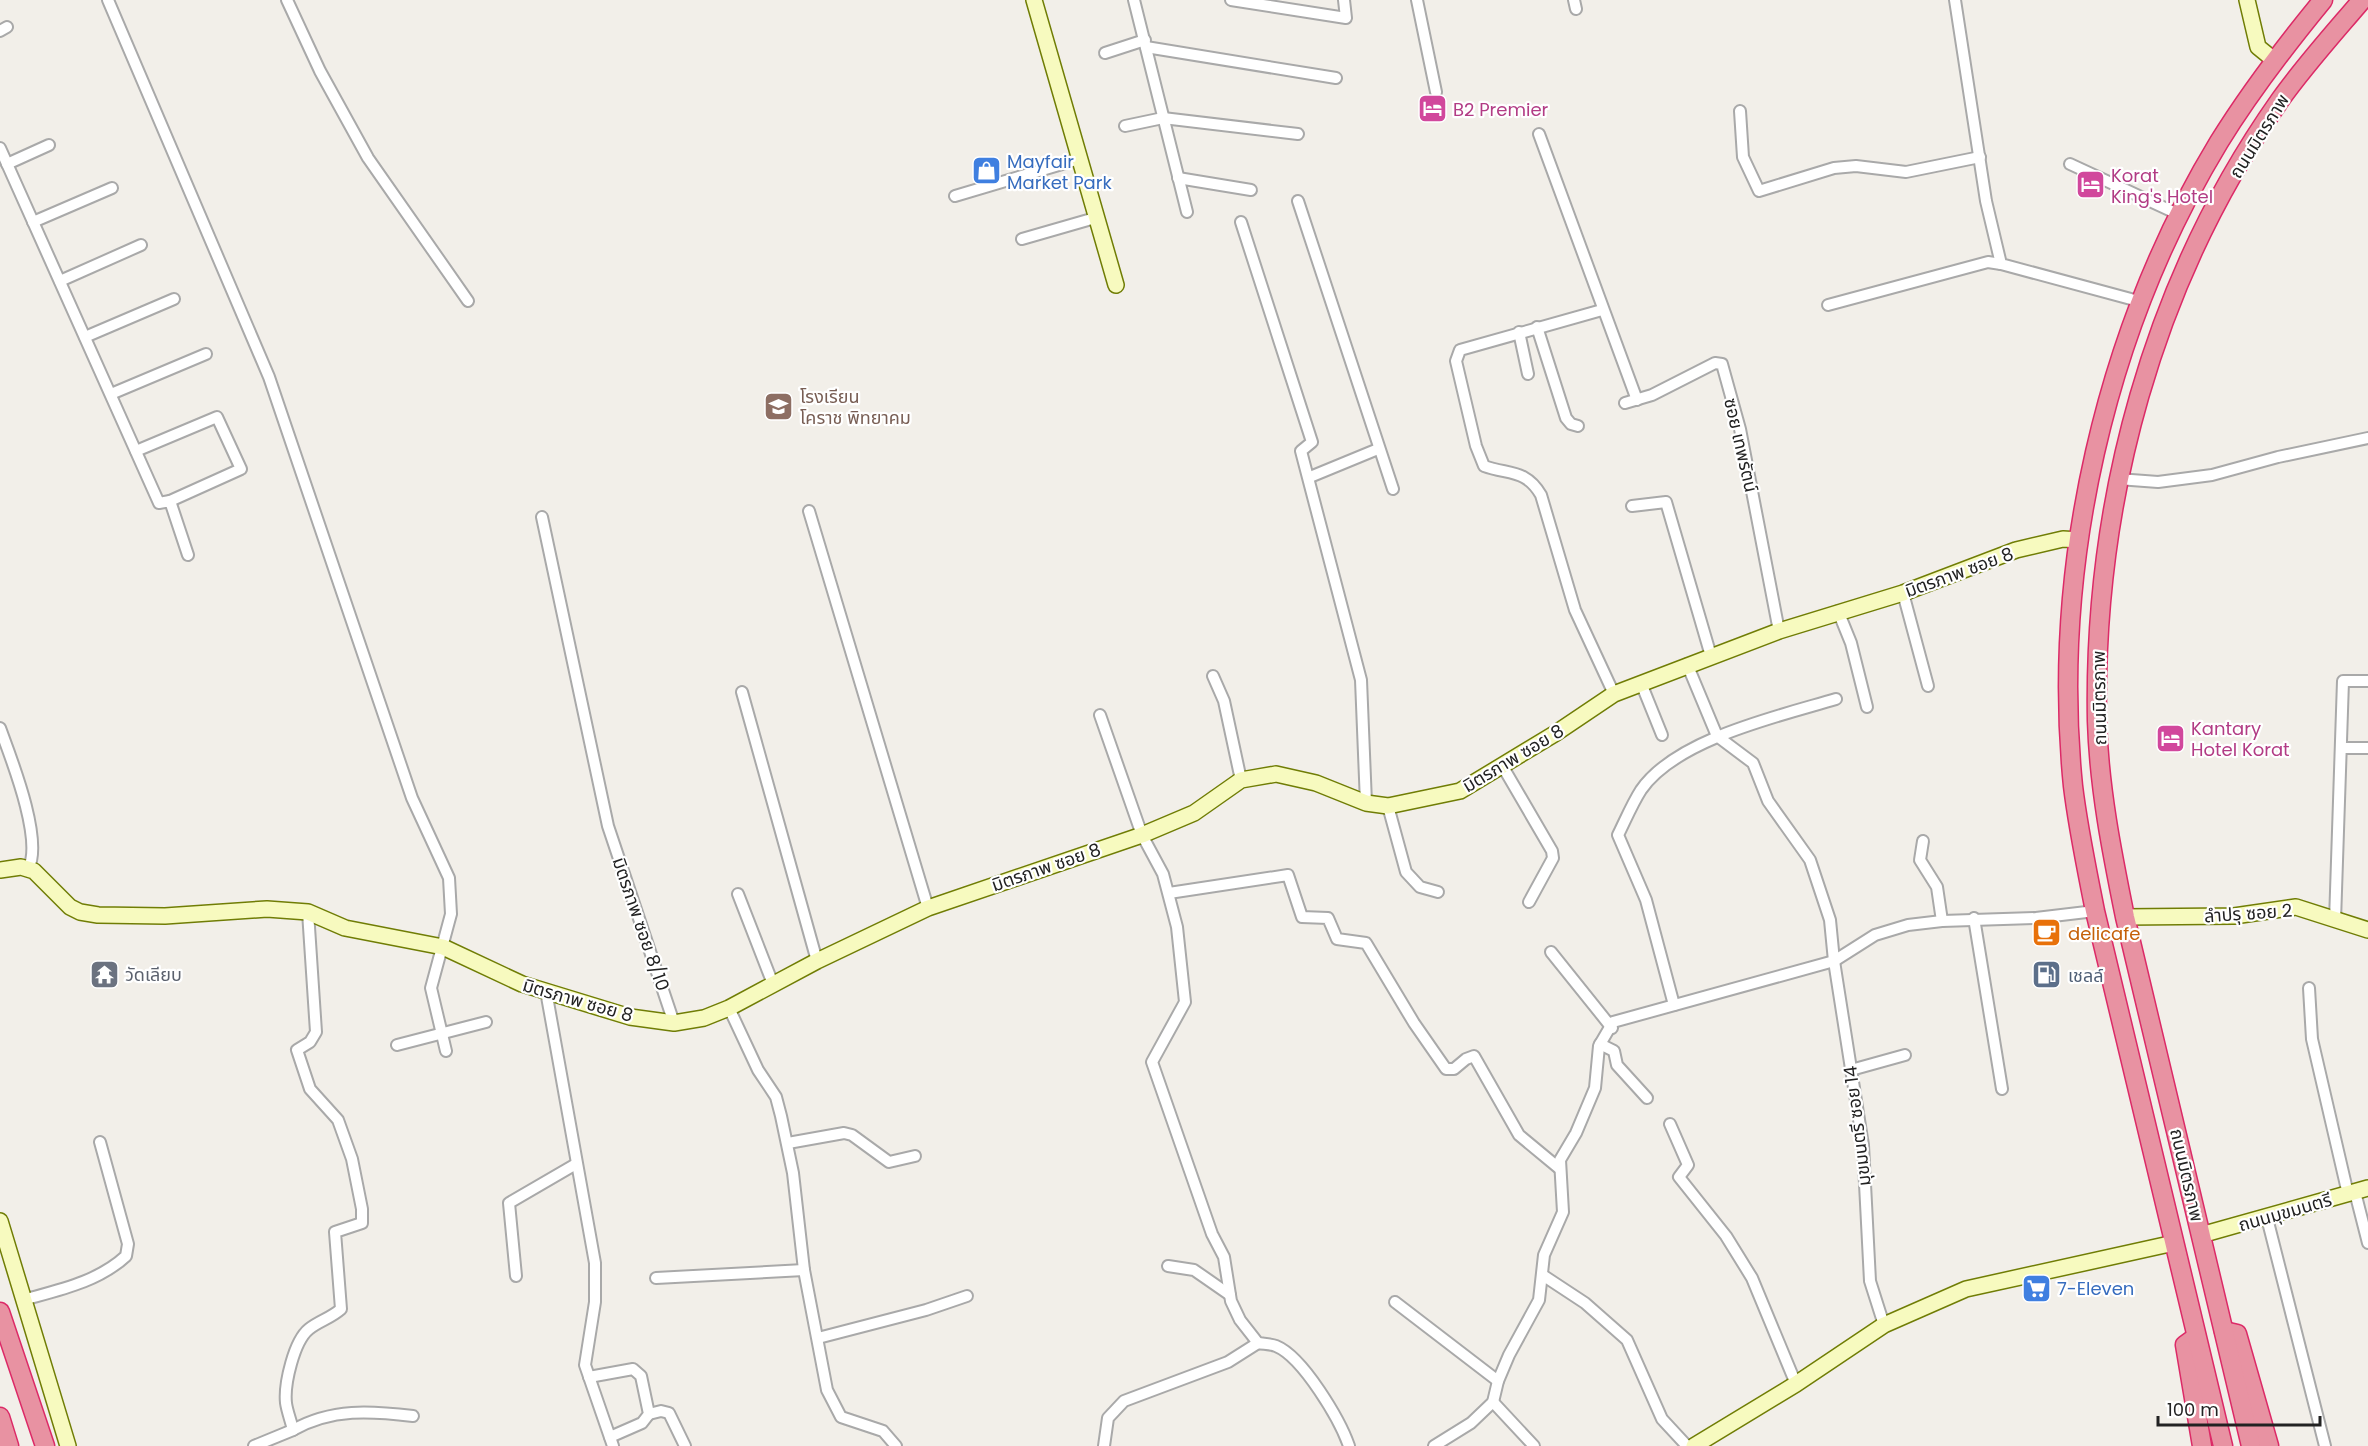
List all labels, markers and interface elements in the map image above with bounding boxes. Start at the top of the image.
street label: ถนนมิตรภาพ [2223,89,2295,183]
hotel icon: B2 Premier [1416,93,1448,125]
place label: B2 Premier [1453,97,1549,122]
place label: Mayfair Market Park [1007,149,1112,195]
shop icon: Mayfair Market Park [970,155,1002,187]
place label: Korat King's Hotel [2111,163,2213,209]
hotel icon: Korat King's Hotel [2074,169,2106,201]
place label: โรงเรียน โคราช พิทยาคม [800,384,911,430]
school or university icon: โรงเรียน โคราช พิทยาคม [763,390,795,422]
street label: ซอย เทพรัตน์ [1718,395,1764,495]
street label: มิตรภาพ ซอย 8 [1901,541,2017,603]
street label: ถนนมิตรภาพ [2086,650,2112,746]
place label: Kantary Hotel Korat [2191,716,2290,762]
street label: มิตรภาพ ซอย 8 [1458,718,1568,798]
hotel icon: Kantary Hotel Korat [2154,722,2186,754]
street label: มิตรภาพ ซอย 8 [988,837,1104,897]
street label: มิตรภาพ ซอย 8/10 [606,854,676,994]
street label: ลำปรุ ซอย 2 [2203,897,2293,929]
cafe icon: delicafe [2031,917,2063,949]
place label: delicafe [2068,921,2140,946]
temple icon: วัดเลียบ [88,958,120,990]
fuel station icon: เชลล์ [2031,959,2063,991]
place label: วัดเลียบ [125,962,182,987]
place label: เชลล์ [2068,963,2104,988]
street label: มิตรภาพ ซอย 8 [520,972,636,1028]
street label: มุขมนตรี ซอย 14 [1837,1064,1877,1188]
street label: ถนนมิตรภาพ [2164,1126,2210,1224]
street label: ถนนมุขมนตรี [2235,1187,2335,1237]
supermarket icon: 7-Eleven [2020,1272,2052,1304]
place label: 7-Eleven [2057,1276,2134,1301]
scale bar [2158,1389,2320,1427]
text: 100 m [2167,1397,2219,1422]

